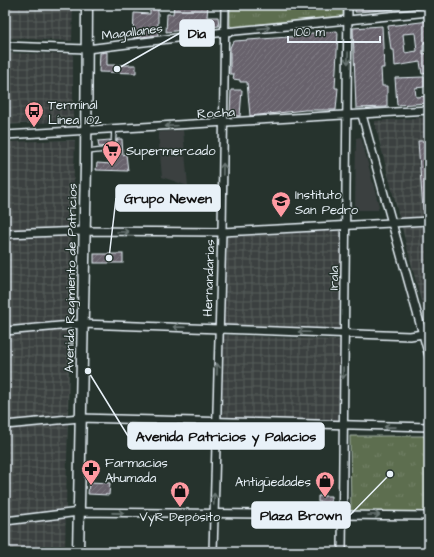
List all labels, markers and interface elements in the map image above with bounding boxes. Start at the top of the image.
scale bar [288,18,380,44]
street label: Magallanes [101,19,164,46]
callout: Dia [180,20,214,46]
text: Dia [188,24,207,44]
one-way arrow [257,24,270,31]
text: 100 m [294,24,325,41]
one-way arrow [344,51,352,64]
place label: Terminal Línea 102 [48,96,102,129]
bus stop icon: Terminal Línea 102 [23,100,45,128]
street label: Rocha [197,103,236,123]
one-way arrow [165,123,178,130]
supermarket icon: Supermercado [101,139,123,167]
place label: Supermercado [126,142,216,160]
one-way arrow [219,163,227,176]
street label: Avenida Regimiento de Patricios [60,183,83,373]
callout: Grupo Newen [116,185,220,211]
place label: Instituto San Pedro [295,186,359,219]
text: Grupo Newen [124,189,212,209]
school or university icon: Instituto San Pedro [270,190,292,218]
one-way arrow [116,228,129,236]
street label: Hernandarias [199,239,219,317]
street label: Irala [325,265,343,290]
one-way arrow [173,324,186,331]
one-way arrow [298,329,311,336]
one-way arrow [213,363,221,376]
one-way arrow [339,366,347,379]
callout: Avenida Patricios y Palacios [128,423,324,449]
one-way arrow [384,423,397,430]
text: Avenida Patricios y Palacios [136,427,316,447]
place label: Farmacias Ahumada [105,454,168,487]
pharmacy icon: Farmacias Ahumada [80,458,102,486]
shop icon: Antigüedades [314,470,336,498]
place label: Antigüedades [235,473,311,492]
shop icon: VyR Depósito [169,480,191,508]
one-way arrow [210,493,218,506]
callout: Plaza Brown [252,502,350,528]
text: Plaza Brown [260,506,342,526]
place label: VyR Depósito [140,508,221,527]
one-way arrow [111,509,124,516]
one-way arrow [367,512,380,519]

